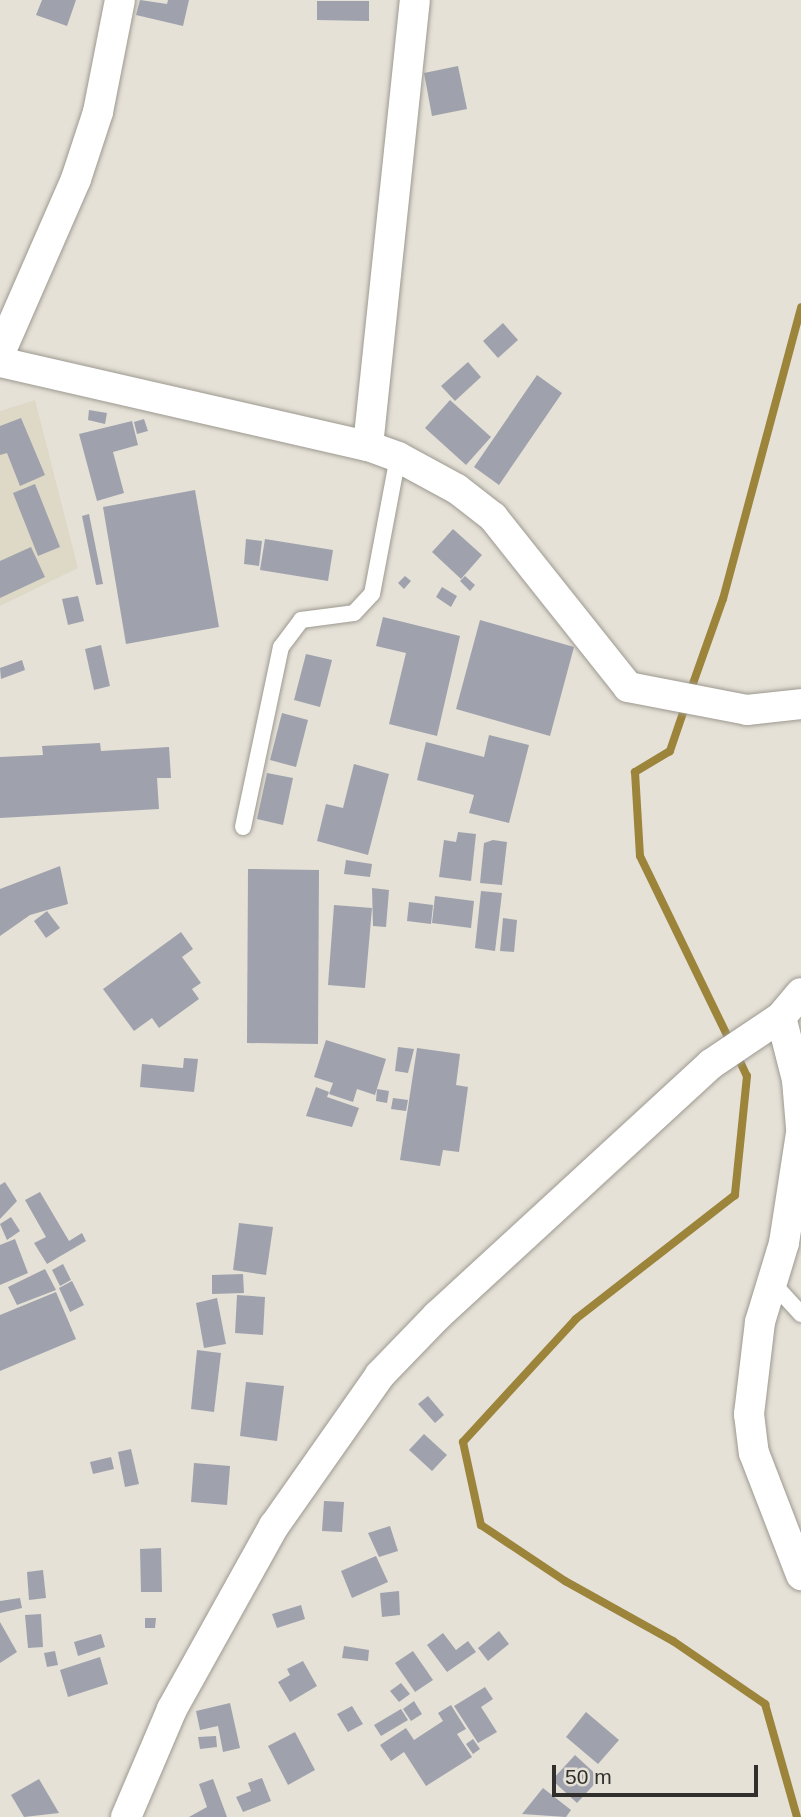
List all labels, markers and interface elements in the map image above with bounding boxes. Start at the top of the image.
scale bar [556,1750,762,1794]
text: 50 m [565,1765,612,1788]

